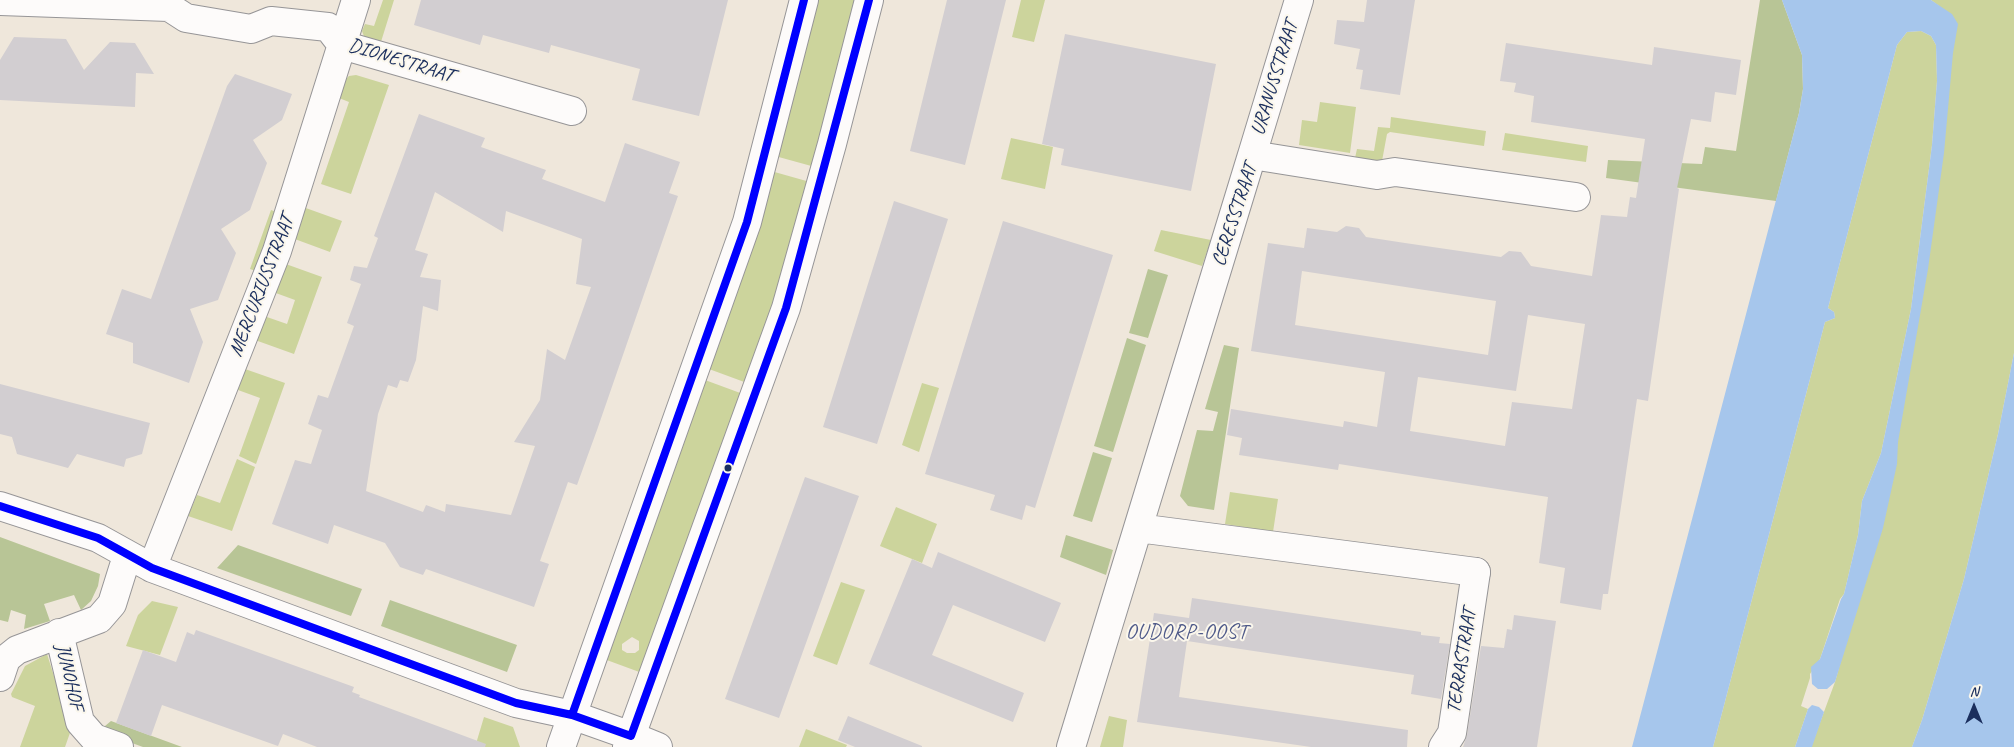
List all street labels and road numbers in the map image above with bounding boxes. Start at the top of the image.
street label: URANUSSTRAAT [1246,18,1304,138]
street label: DIONESTRAAT [346,34,456,88]
street label: CERESSTRAAT [1207,161,1263,269]
street label: MERCURIUSSTRAAT [224,212,300,360]
street label: TERRASTRAAT [1442,607,1482,715]
street label: JUNOHOF [50,642,88,712]

